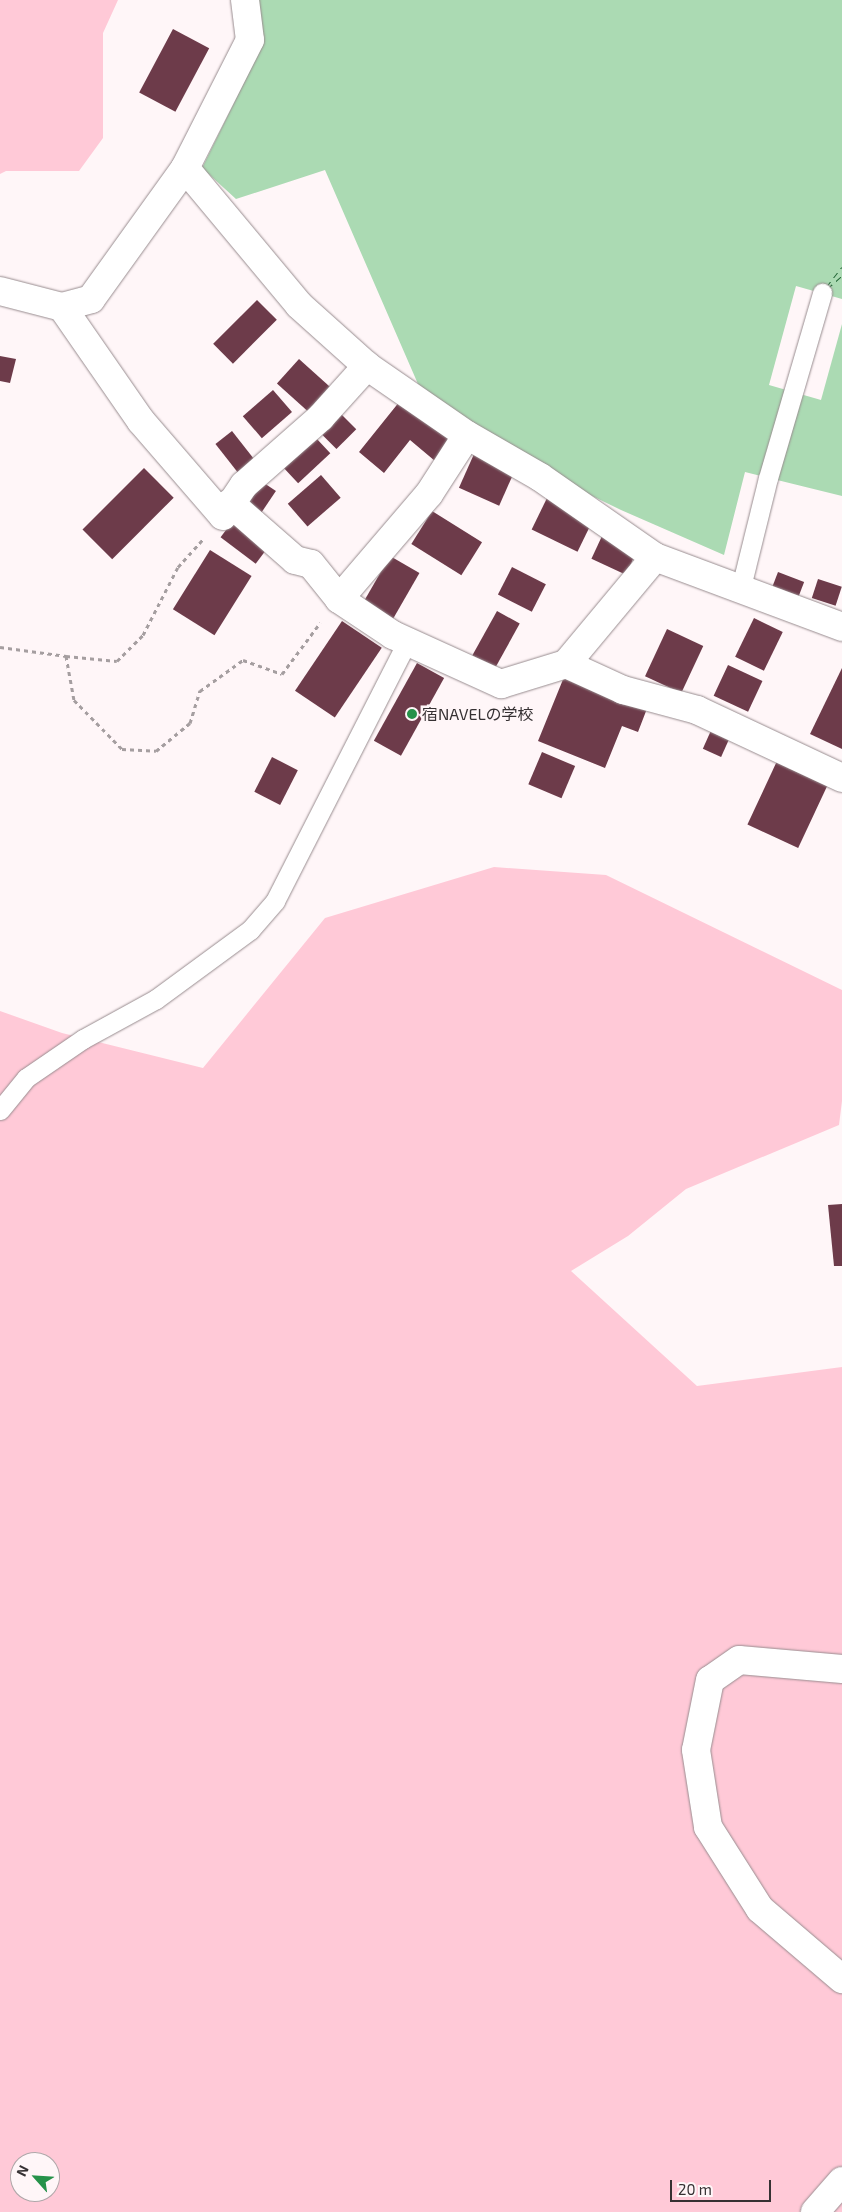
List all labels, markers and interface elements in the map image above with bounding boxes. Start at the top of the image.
place label: 宿NAVELの学校 [422,704,534,724]
marker: 宿NAVELの学校 [406,708,418,720]
north arrow [10,2152,60,2202]
text: N [12,2162,32,2179]
scale bar [672,2170,773,2202]
text: 20 m [678,2180,712,2198]

